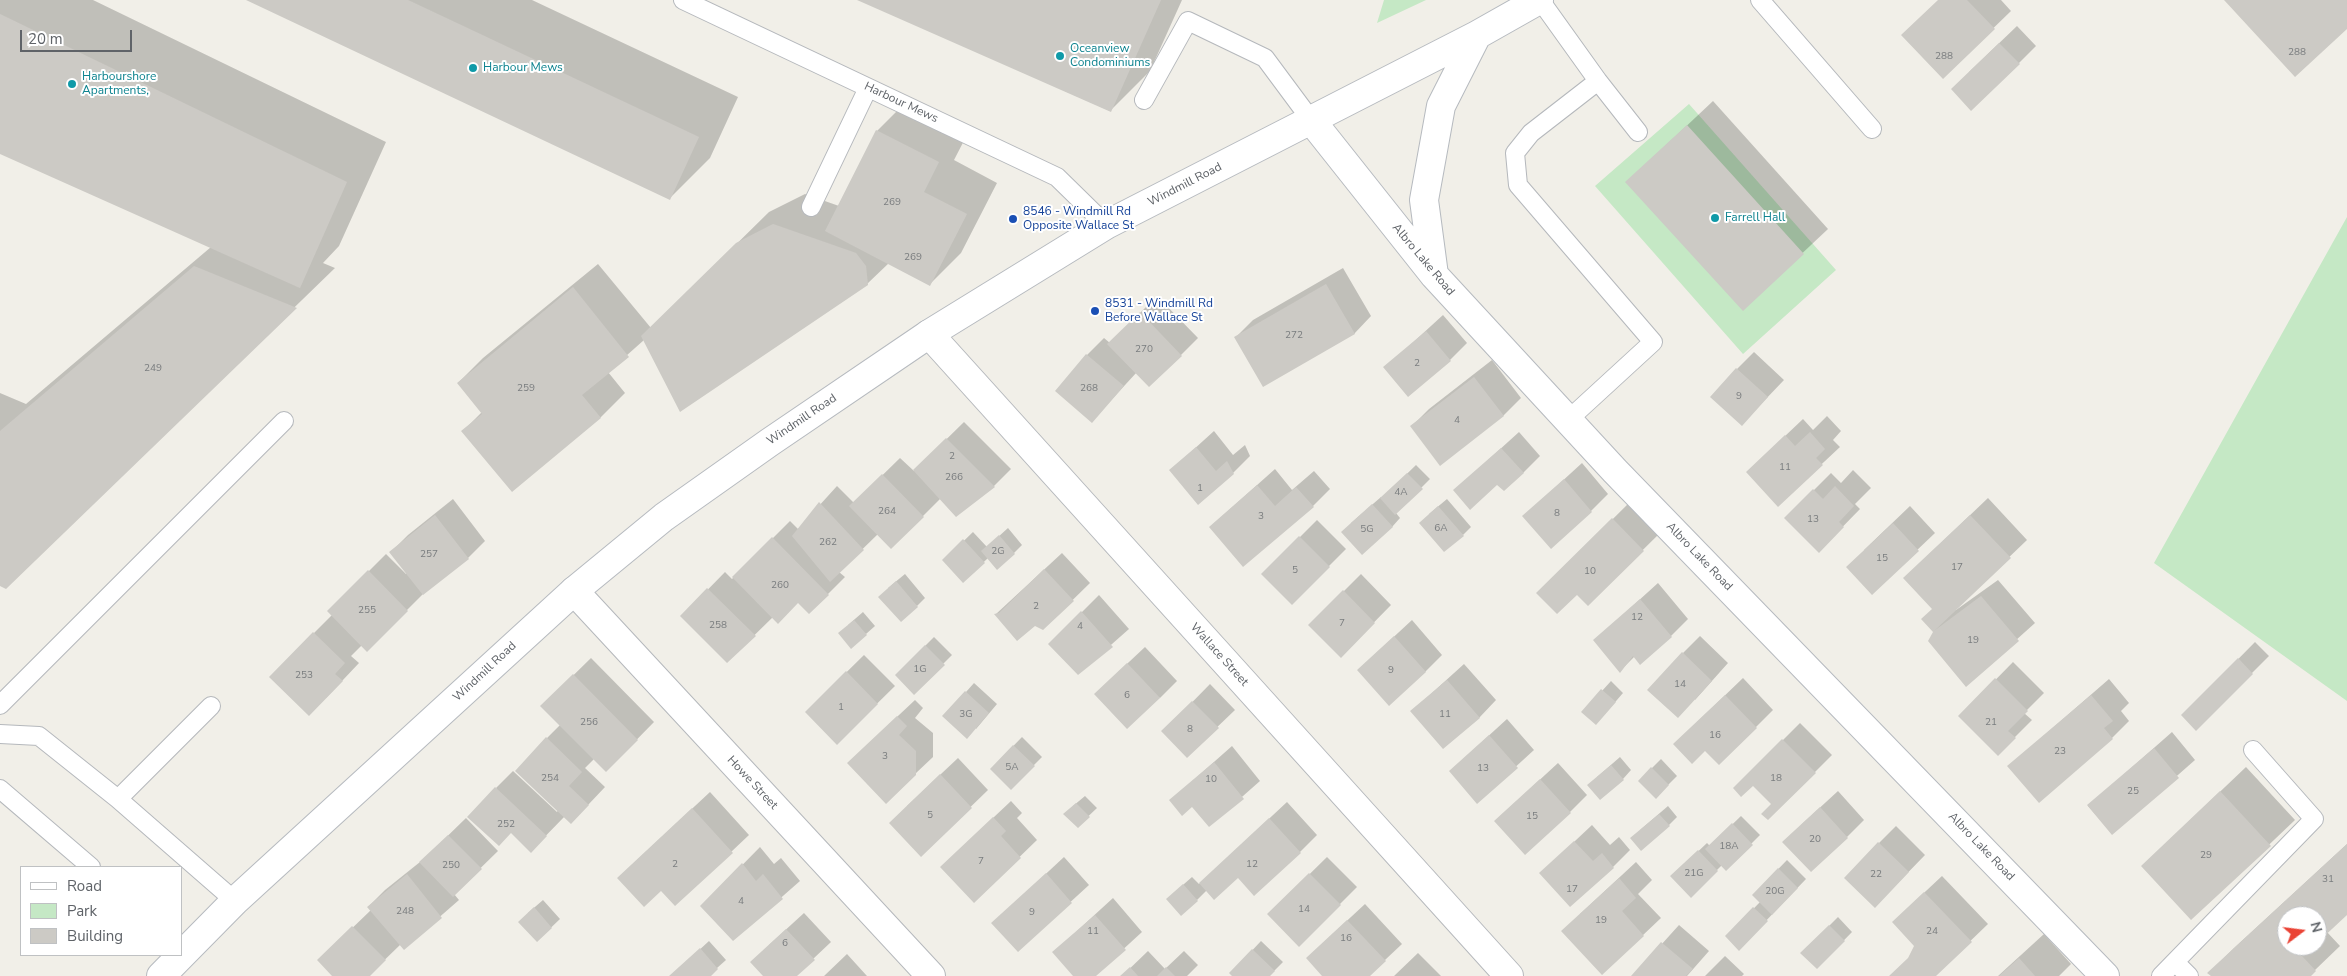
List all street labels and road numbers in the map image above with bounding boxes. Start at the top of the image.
street label: Harbour Mews [862,80,940,126]
street label: Windmill Road [1146,160,1224,210]
street label: Albro Lake Road [1389,221,1457,299]
street label: Windmill Road [764,391,840,449]
street label: Albro Lake Road [1663,520,1735,594]
street label: Wallace Street [1187,620,1251,690]
street label: Windmill Road [450,639,520,705]
street label: Howe Street [724,753,780,813]
street label: Albro Lake Road [1945,810,2017,884]

